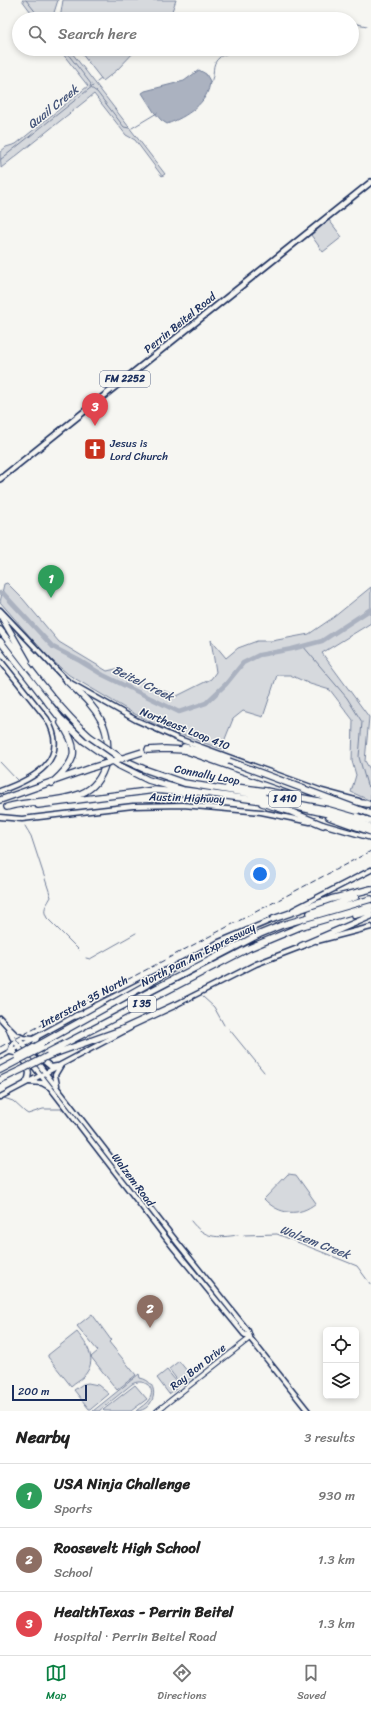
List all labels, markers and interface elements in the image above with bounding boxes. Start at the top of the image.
search box [12,12,359,56]
text: Search here [58,21,137,47]
icon: search [26,23,48,45]
water label: Quail Creek [22,79,84,135]
street label: Perrin Beitel Road [140,287,221,358]
road number: FM 2252 [100,371,150,387]
pin: 3 [82,393,108,426]
place label: Jesus is Lord Church [109,434,168,466]
church icon: Jesus is Lord Church [82,436,108,462]
pin: 1 [38,565,64,598]
water label: Beitel Creek [109,659,179,708]
street label: Northeast Loop 410 [137,702,233,756]
street label: Connally Loop [173,759,242,791]
street label: Austin Highway [148,787,226,809]
road number: I 410 [269,791,301,807]
your location [250,864,270,884]
street label: North Pan Am Expressway [137,918,259,992]
street label: Interstate 35 North [36,971,132,1034]
road number: I 35 [128,996,156,1012]
street label: Walzem Road [107,1149,160,1212]
water label: Walzem Creek [277,1219,355,1266]
pin: 2 [137,1295,163,1328]
map controls [323,1327,359,1399]
button: locate [323,1327,359,1363]
street label: Ray Bon Drive [166,1339,231,1395]
button: layers [323,1363,359,1399]
text: 200 m [18,1382,50,1401]
scale bar [12,1383,87,1402]
text: Nearby [16,1422,70,1452]
text: 3 results [304,1426,355,1449]
text: USA Ninja Challenge [54,1471,190,1497]
text: 1 [26,1484,32,1507]
text: 930 m [318,1484,355,1507]
text: Sports [54,1497,92,1520]
text: Roosevelt High School [54,1535,200,1561]
text: 2 [25,1548,33,1571]
text: 1.3 km [318,1548,355,1571]
text: School [54,1561,92,1584]
text: HealthTexas - Perrin Beitel [54,1599,233,1625]
text: 3 [25,1612,33,1635]
text: 1.3 km [318,1612,355,1635]
text: Hospital · Perrin Beitel Road [54,1625,216,1648]
tab: Map [45,1662,67,1705]
tab: Directions [157,1662,207,1705]
tab: Saved [297,1662,326,1705]

